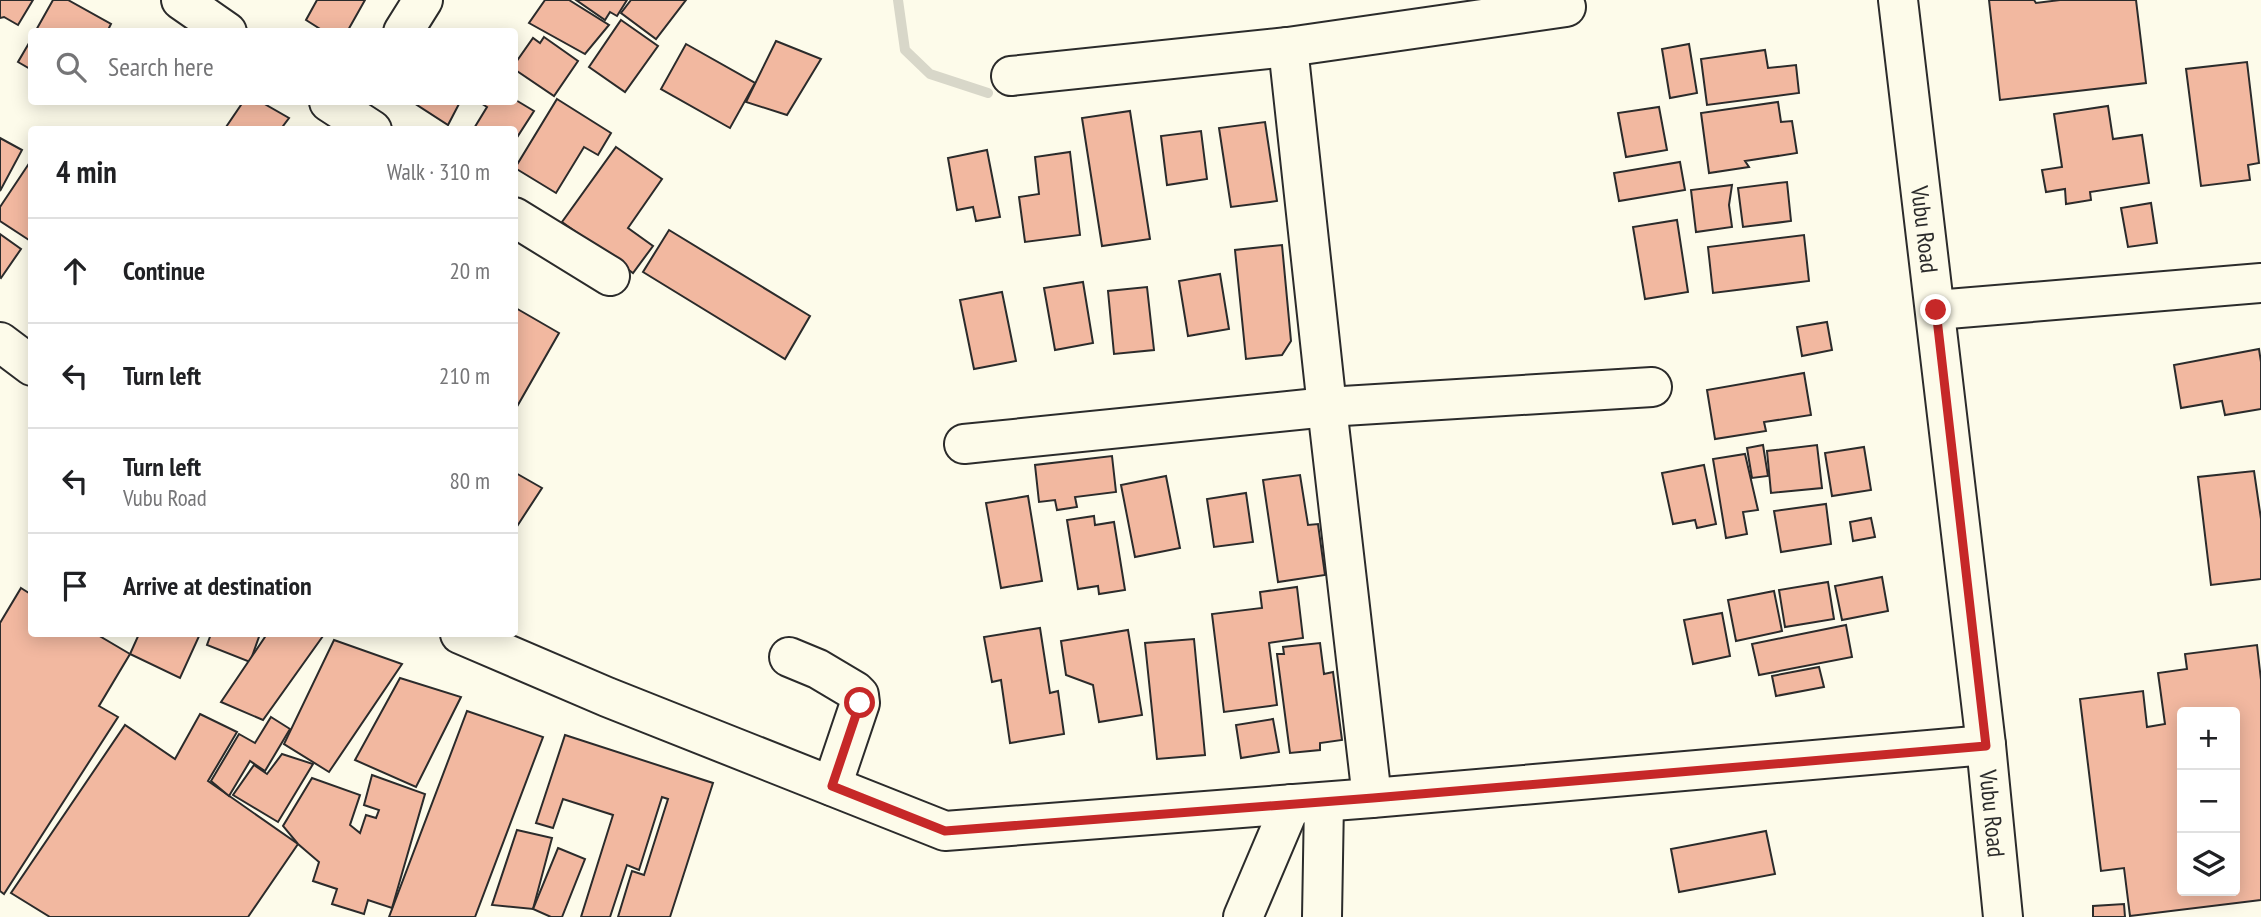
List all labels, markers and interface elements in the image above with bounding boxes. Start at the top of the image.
search box [28,28,518,105]
icon: search [52,48,90,86]
text: Search here [108,50,214,83]
text: 4 min [56,152,117,191]
text: Walk · 310 m [387,157,490,186]
street label: Vubu Road [1904,183,1946,275]
icon: ahead [56,252,94,290]
text: Continue [123,254,205,287]
text: 20 m [449,256,490,285]
route end [1920,294,1951,325]
icon: left [56,357,94,395]
text: Turn left [123,359,201,392]
text: 210 m [439,361,490,390]
text: Turn left [123,450,201,483]
icon: left [56,462,94,500]
text: 80 m [449,466,490,495]
text: Vubu Road [123,483,207,512]
icon: arrive [56,567,94,605]
text: Arrive at destination [123,569,312,602]
route start [844,687,875,718]
map controls [2177,707,2240,896]
button: + [2177,707,2240,770]
street label: Vubu Road [1973,767,2012,859]
button: − [2177,770,2240,833]
button: layers [2177,833,2240,896]

